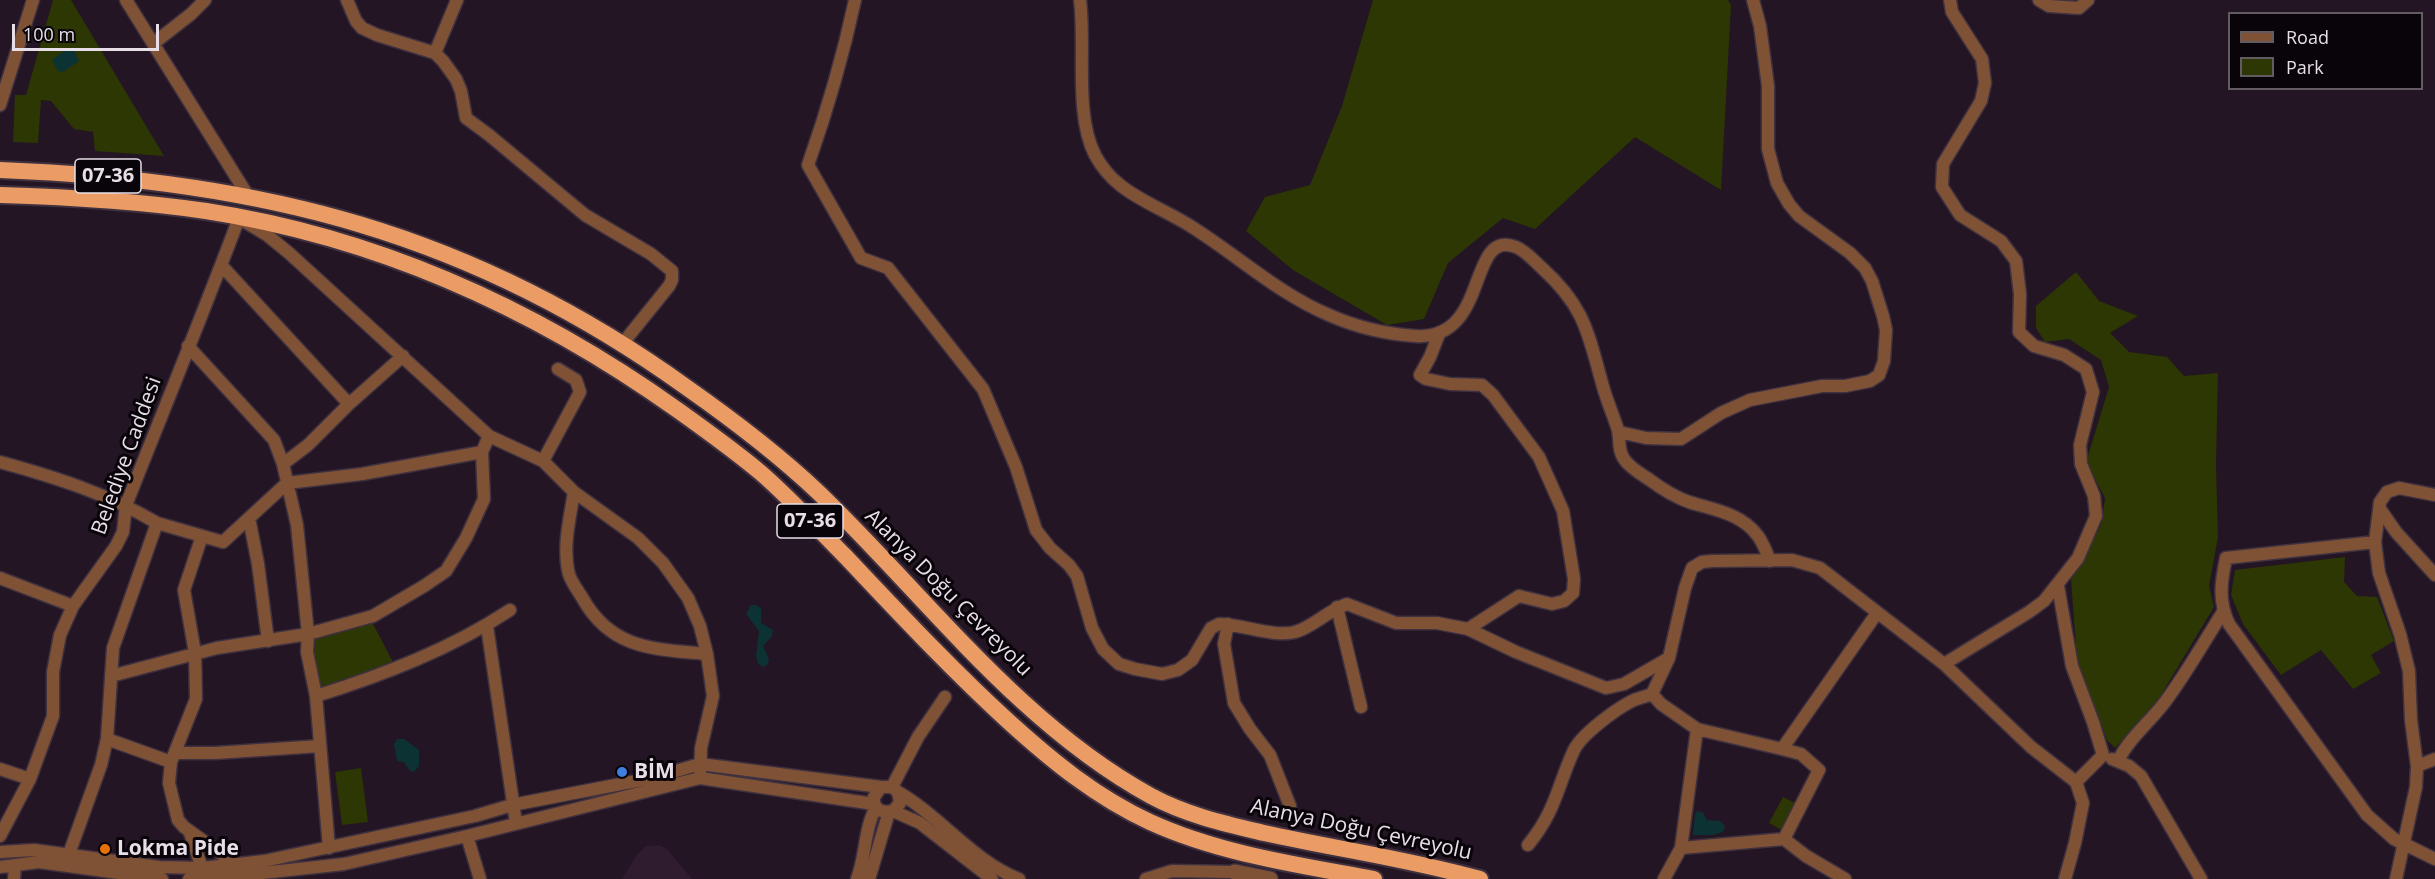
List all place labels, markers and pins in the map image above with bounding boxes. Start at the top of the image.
place label: BİM [634,759,675,785]
marker: BİM [615,765,629,779]
place label: Lokma Pide [117,836,239,862]
marker: Lokma Pide [98,842,112,856]

